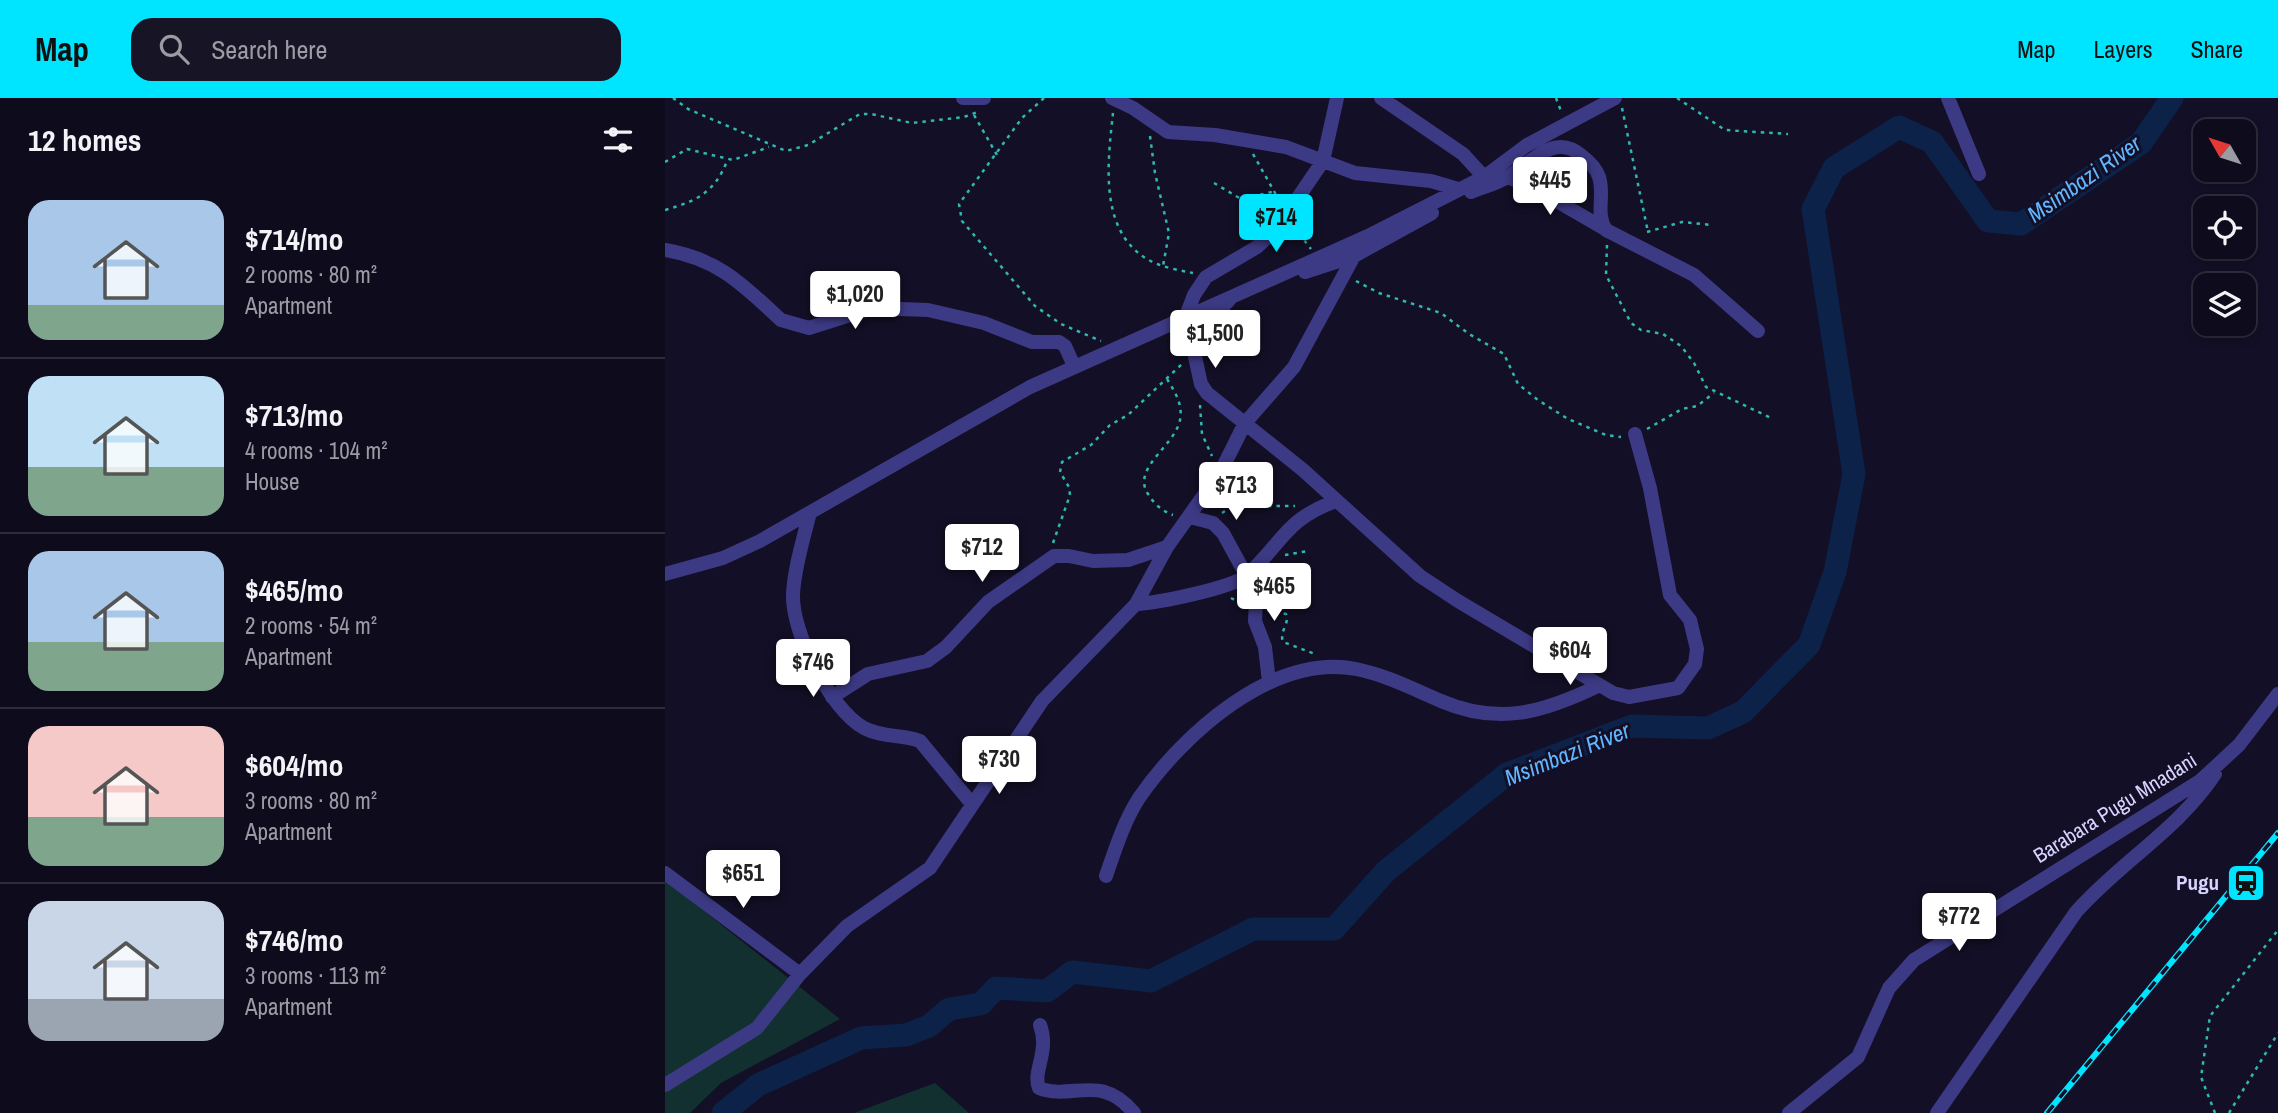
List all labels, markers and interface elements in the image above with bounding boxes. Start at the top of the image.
search box [131,18,621,81]
text: Map [35,27,89,71]
icon: search [155,30,193,68]
text: Search here [211,32,327,67]
text: Map [2017,33,2055,65]
text: Layers [2093,33,2152,65]
text: Share [2190,33,2243,65]
north arrow [2193,119,2256,182]
map controls [2193,119,2256,336]
text: 12 homes [28,120,142,160]
icon: filters [599,121,637,159]
water label: Msimbazi River [2021,128,2147,229]
pin: $445 [1509,158,1591,217]
text: $445 [1529,164,1571,195]
pin: $714 [1235,194,1317,254]
button: locate [2193,196,2256,259]
text: $714 [1255,201,1297,232]
text: $714/mo [245,219,343,259]
icon: home [84,228,168,312]
text: 2 rooms · 80 m² [245,259,377,290]
pin: $1,020 [798,272,912,331]
button: layers [2193,273,2256,336]
text: $1,020 [826,278,884,309]
text: Apartment [245,290,332,321]
pin: $1,500 [1158,310,1272,370]
text: $1,500 [1186,317,1244,348]
text: $713/mo [245,395,343,435]
icon: home [84,404,168,488]
text: 4 rooms · 104 m² [245,435,388,466]
pin: $713 [1195,462,1277,522]
text: House [245,466,300,497]
text: $713 [1215,469,1257,500]
pin: $712 [941,524,1023,584]
text: $712 [961,531,1003,562]
pin: $465 [1233,564,1315,623]
text: $465/mo [245,570,343,610]
text: $465 [1253,570,1295,601]
icon: home [84,579,168,663]
text: 2 rooms · 54 m² [245,610,377,641]
pin: $604 [1529,628,1611,687]
text: $604 [1549,634,1591,665]
pin: $746 [772,640,854,699]
text: Apartment [245,641,332,672]
text: $746 [792,646,834,677]
water label: Msimbazi River [1500,714,1634,793]
pin: $730 [958,736,1040,796]
text: $730 [978,743,1020,774]
text: $604/mo [245,745,343,785]
street label: Barabara Pugu Mnadani [2027,746,2202,870]
icon: home [84,754,168,838]
text: 3 rooms · 80 m² [245,785,377,816]
text: Apartment [245,816,332,847]
pin: $651 [702,850,784,910]
text: $651 [722,857,764,888]
station icon: Pugu [2225,862,2267,904]
place label: Pugu [2176,868,2219,897]
pin: $772 [1918,894,2000,953]
text: $772 [1938,900,1980,931]
text: $746/mo [245,920,343,960]
icon: home [84,929,168,1013]
text: 3 rooms · 113 m² [245,960,386,991]
text: Apartment [245,991,332,1022]

